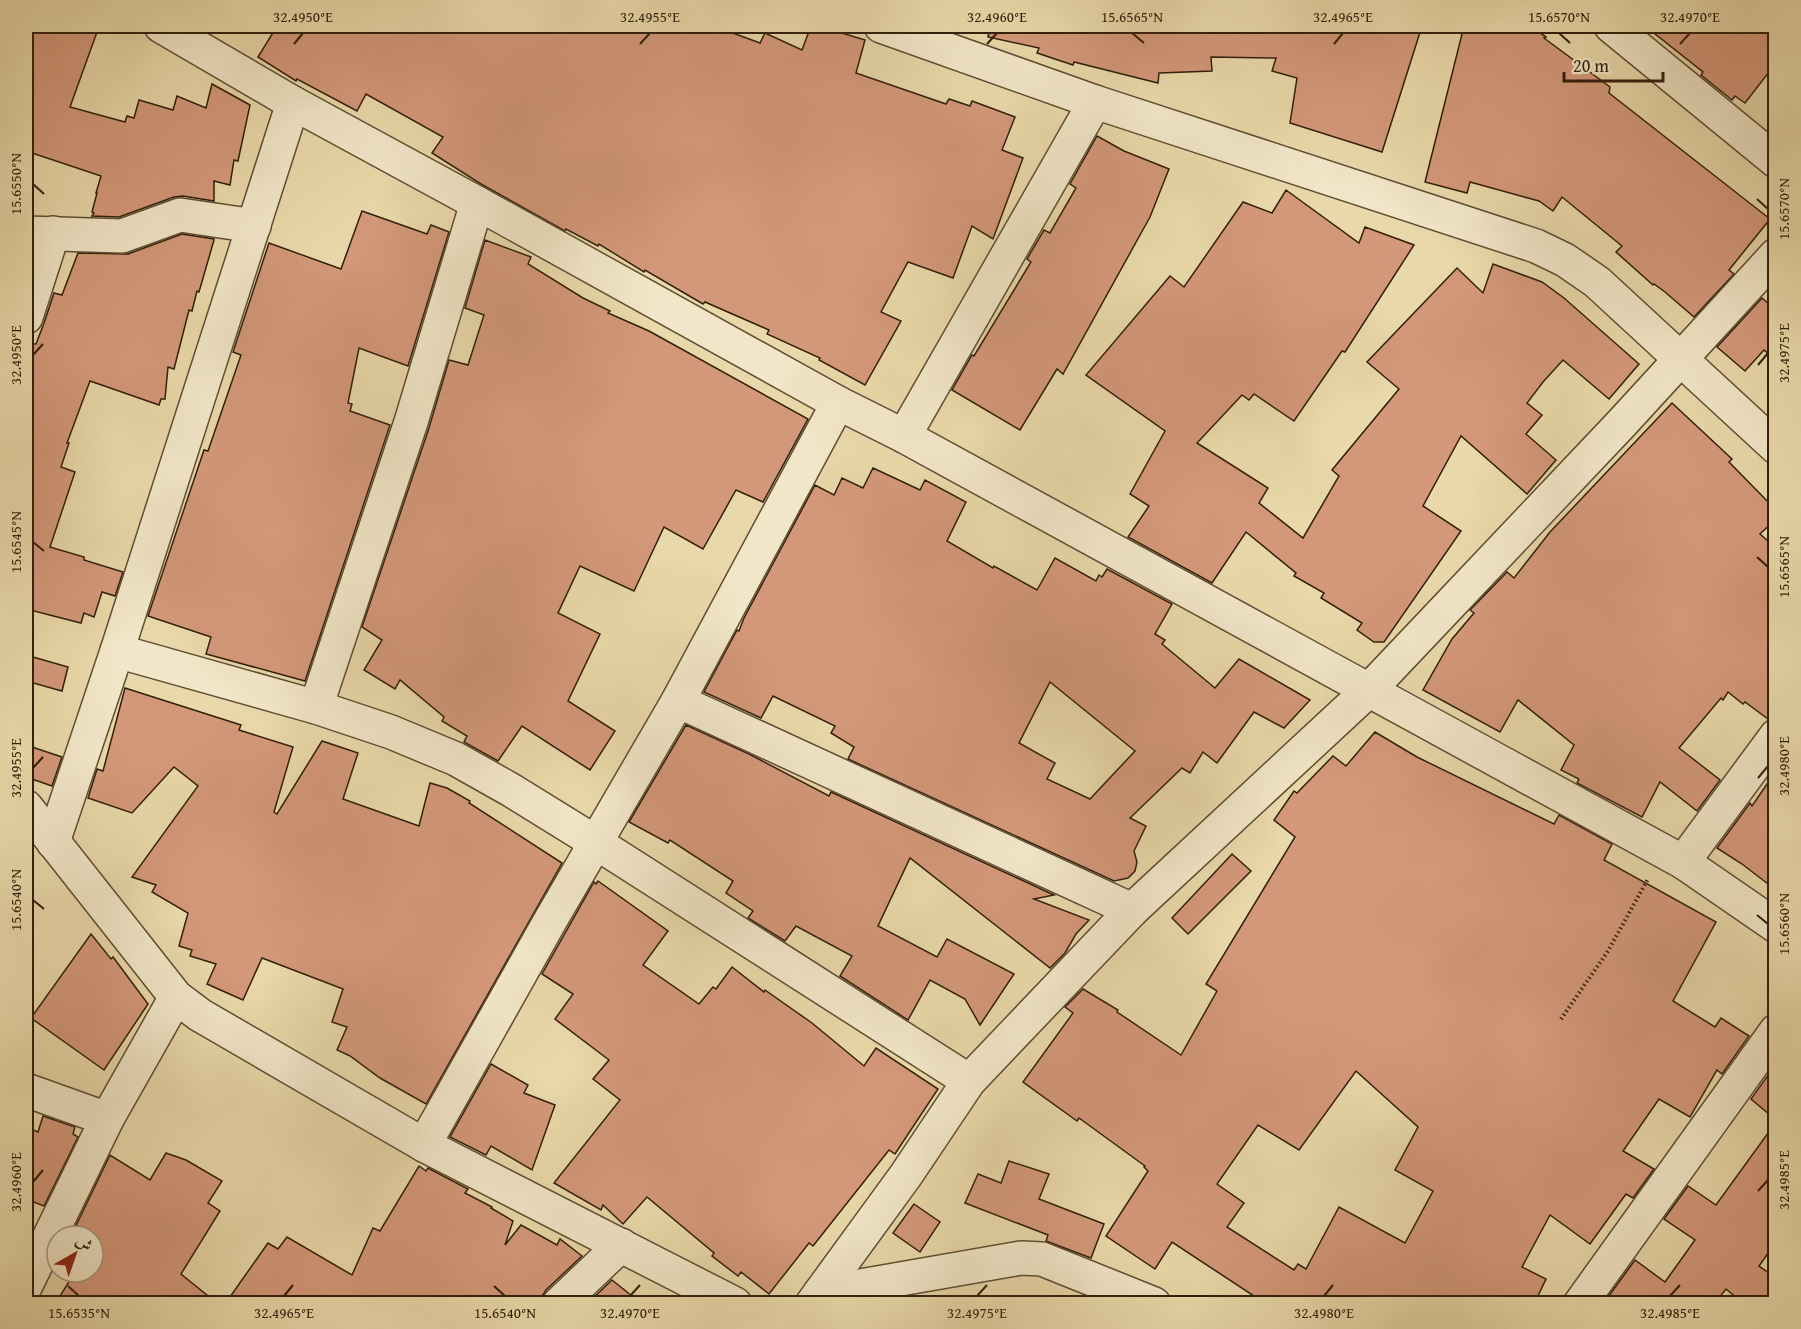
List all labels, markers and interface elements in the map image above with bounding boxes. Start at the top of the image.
text: 32.4950°E [273,6,333,27]
text: 32.4955°E [620,6,680,27]
text: 32.4960°E [967,6,1027,27]
text: 15.6565°N [1101,6,1163,27]
text: 32.4965°E [1313,6,1373,27]
text: 15.6570°N [1528,6,1590,27]
text: 32.4970°E [1660,6,1720,27]
scale bar [1564,45,1663,83]
text: 20 m [1573,52,1609,79]
text: 15.6550°N [5,153,26,215]
text: 15.6570°N [1773,178,1794,240]
text: 32.4975°E [1773,323,1794,383]
text: 32.4950°E [5,325,26,385]
text: 15.6545°N [5,511,26,573]
text: 15.6565°N [1773,536,1794,598]
text: 32.4980°E [1773,736,1794,796]
text: 32.4955°E [5,738,26,798]
text: 15.6540°N [5,869,26,931]
text: 15.6560°N [1773,893,1794,955]
text: 32.4985°E [1773,1150,1794,1210]
text: 32.4960°E [5,1152,26,1212]
north arrow [45,1224,105,1284]
text: ش [71,1228,98,1257]
text: 15.6535°N [48,1302,110,1323]
text: 32.4965°E [254,1302,314,1323]
text: 15.6540°N [474,1302,536,1323]
text: 32.4970°E [600,1302,660,1323]
text: 32.4975°E [947,1302,1007,1323]
text: 32.4980°E [1294,1302,1354,1323]
text: 32.4985°E [1640,1302,1700,1323]

